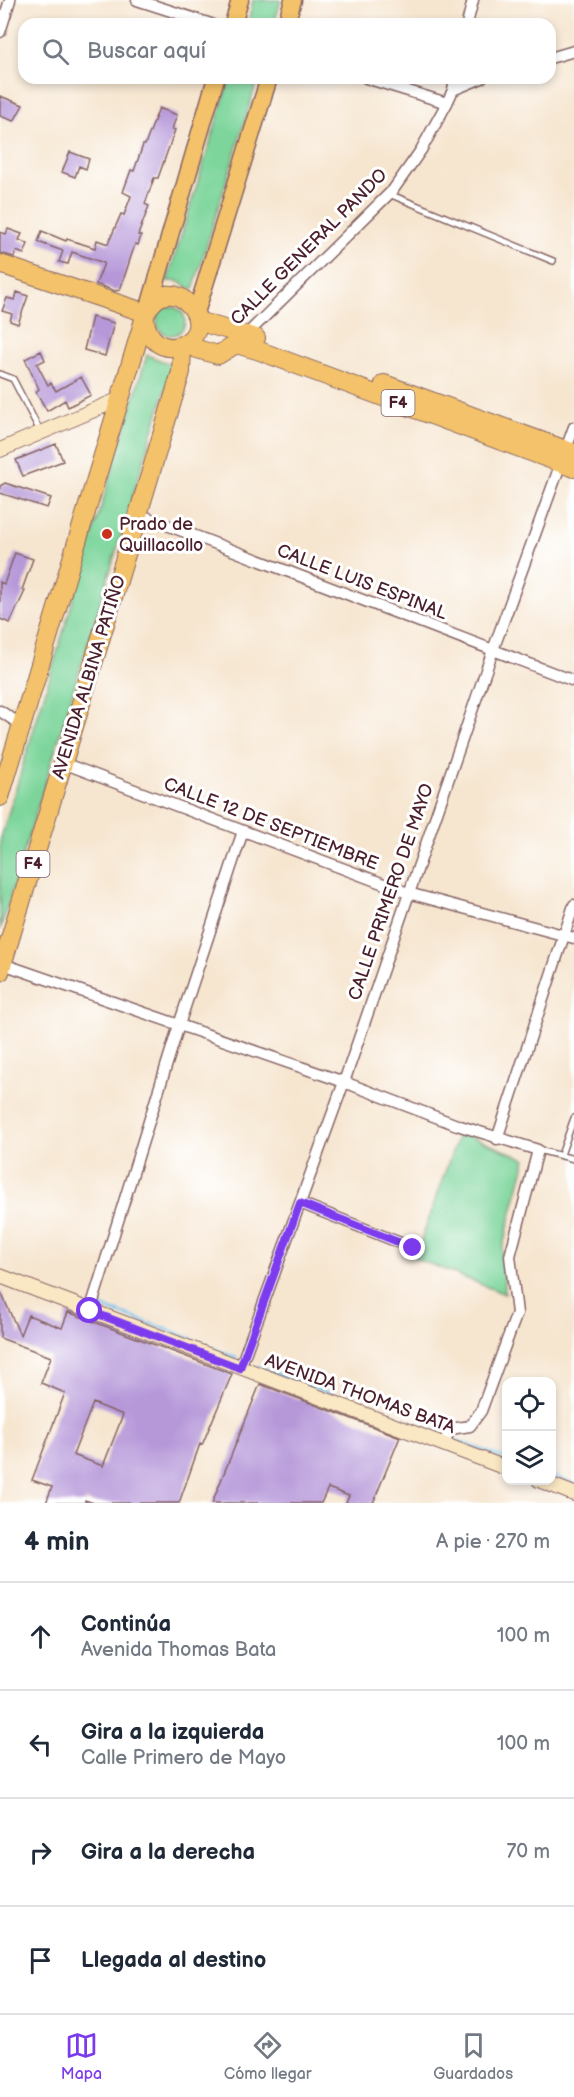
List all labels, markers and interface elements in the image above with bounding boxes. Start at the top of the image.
search box [18,18,556,84]
icon: search [39,35,72,68]
text: Buscar aquí [87,38,206,65]
street label: CALLE GENERAL PANDO [227,165,391,329]
road number: F4 [382,390,414,416]
place label: Prado de Quillacollo [119,514,203,556]
marker: Prado de Quillacollo [100,527,114,541]
street label: CALLE LUIS ESPINAL [274,540,451,624]
street label: AVENIDA ALBINA PATIÑO [47,572,130,781]
street label: CALLE 12 DE SEPTIEMBRE [161,773,381,875]
street label: CALLE PRIMERO DE MAYO [344,781,438,1003]
road number: F4 [16,851,50,877]
route end [399,1234,425,1260]
route start [76,1297,102,1323]
street label: AVENIDA THOMAS BATA [262,1350,458,1438]
map controls [502,1377,556,1485]
button: locate [502,1377,556,1431]
button: layers [502,1431,556,1485]
text: 4 min [24,1527,89,1558]
text: A pie · 270 m [436,1530,550,1554]
text: Continúa [81,1611,171,1638]
icon: ahead [24,1620,57,1653]
text: 100 m [497,1624,550,1648]
text: Avenida Thomas Bata [81,1638,276,1662]
text: Gira a la izquierda [81,1719,265,1746]
icon: left [24,1728,57,1761]
text: 100 m [497,1732,550,1756]
text: Calle Primero de Mayo [81,1746,286,1770]
icon: right [24,1836,57,1869]
text: Gira a la derecha [81,1839,255,1866]
text: 70 m [506,1840,550,1864]
icon: arrive [24,1944,57,1977]
text: Llegada al destino [81,1947,266,1974]
tab: Mapa [61,2029,102,2084]
tab: Cómo llegar [224,2029,312,2084]
tab: Guardados [433,2029,513,2084]

